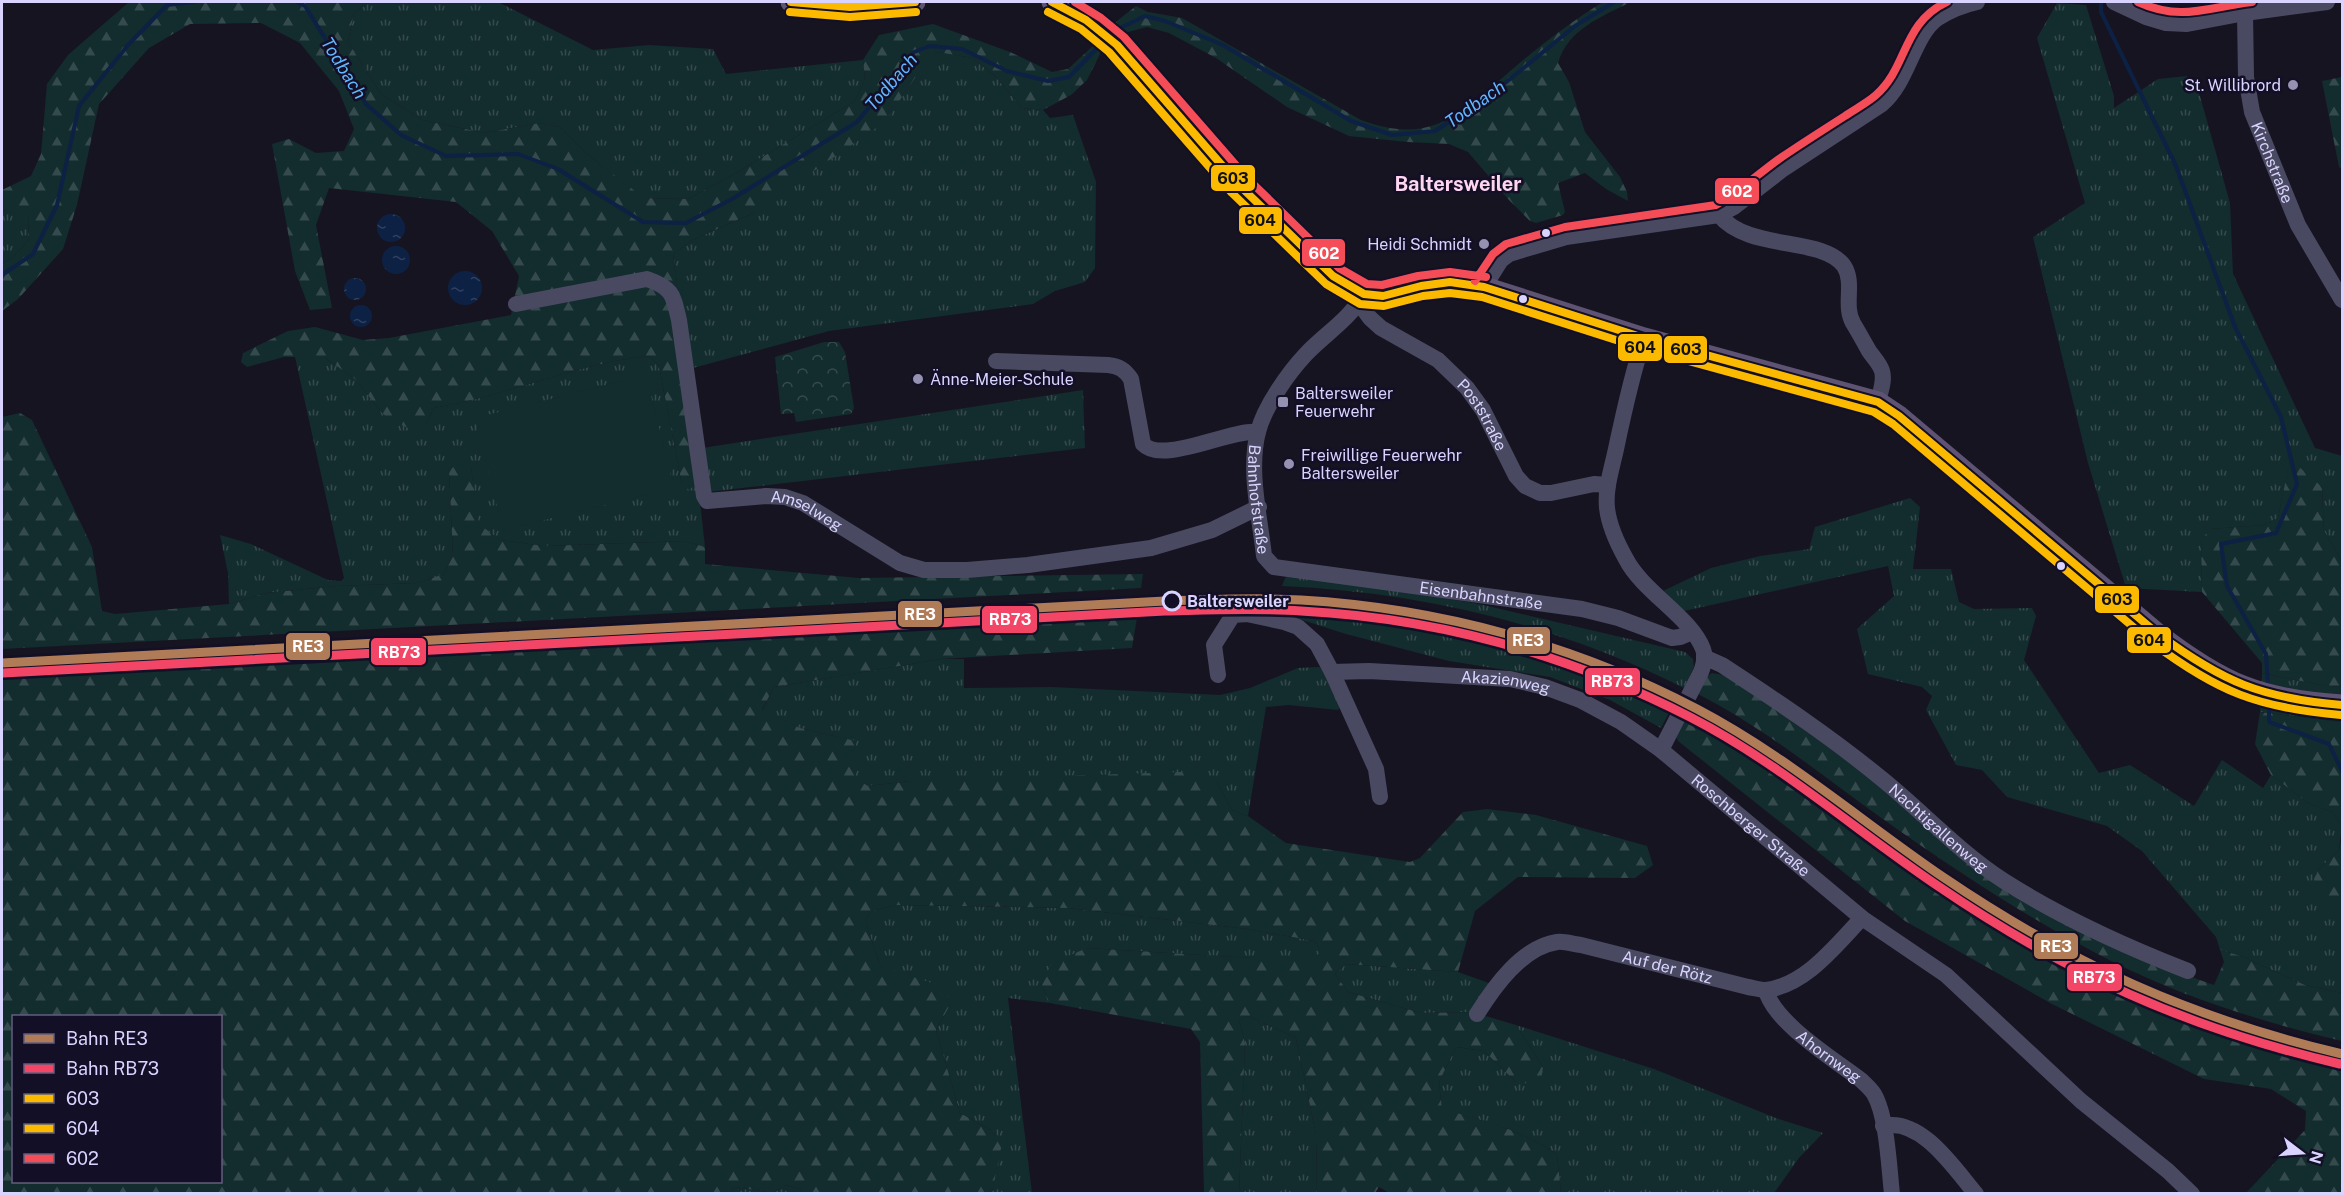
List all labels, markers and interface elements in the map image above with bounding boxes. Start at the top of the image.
water label: Todbach [317,33,371,103]
water label: Todbach [861,49,921,115]
water label: Todbach [1441,76,1509,132]
place label: St. Willibrord [2184,76,2281,95]
marker: St. Willibrord [2286,78,2300,92]
street label: Kirchstraße [2247,119,2298,206]
line badge: 603 [1210,164,1256,192]
text: 603 [1217,169,1249,188]
district label: Baltersweiler [1394,172,1522,196]
line badge: 602 [1714,177,1760,205]
text: 602 [1722,182,1753,201]
line badge: 604 [1238,206,1283,235]
text: 604 [1244,211,1276,230]
unlabelled marker [1540,227,1552,239]
place label: Heidi Schmidt [1367,235,1472,254]
marker: Heidi Schmidt [1477,237,1491,251]
line badge: 602 [1301,238,1346,267]
text: 602 [1309,244,1340,263]
unlabelled marker [1517,293,1529,305]
line badge: 604 [1617,333,1663,362]
line badge: 603 [1663,335,1708,364]
text: 604 [1624,338,1656,357]
text: 603 [1670,340,1702,359]
place label: Änne-Meier-Schule [930,369,1074,389]
marker: Änne-Meier-Schule [911,372,925,386]
street label: Poststraße [1454,375,1511,454]
place label: Baltersweiler Feuerwehr [1295,384,1393,421]
marker: Baltersweiler Feuerwehr [1276,395,1290,409]
street label: Bahnhofstraße [1245,444,1273,555]
place label: Freiwillige Feuerwehr Baltersweiler [1301,446,1462,483]
marker: Freiwillige Feuerwehr Baltersweiler [1282,457,1296,471]
street label: Amselweg [770,487,846,535]
unlabelled marker [2055,560,2067,572]
street label: Eisenbahnstraße [1418,577,1544,613]
line badge: 603 [2094,585,2140,614]
text: 603 [2101,590,2133,609]
marker: Baltersweiler [1162,591,1182,611]
place label: Baltersweiler [1187,592,1289,611]
line badge: RE3 [897,600,943,628]
text: RE3 [904,605,936,624]
line badge: RB73 [981,605,1038,634]
text: RB73 [989,610,1031,629]
line badge: RE3 [1506,626,1551,655]
line badge: 604 [2126,626,2172,654]
text: RE3 [1512,631,1544,650]
text: 604 [2133,631,2165,650]
line badge: RE3 [285,632,331,661]
text: RE3 [292,637,324,656]
line badge: RB73 [370,637,427,666]
text: RB73 [378,643,420,662]
street label: Akazienweg [1460,667,1552,697]
line badge: RB73 [1584,667,1641,696]
text: RB73 [1591,672,1633,691]
street label: Roschberger Straße [1688,770,1814,880]
street label: Nachtigallenweg [1885,779,1992,876]
line badge: RE3 [2033,932,2079,960]
text: RE3 [2040,937,2072,956]
street label: Auf der Rötz [1620,946,1715,987]
line badge: RB73 [2066,963,2123,992]
text: RB73 [2073,968,2115,987]
legend [12,1015,222,1183]
street label: Ahornweg [1793,1026,1865,1087]
text: Bahn RE3 [66,1028,148,1049]
text: Bahn RB73 [66,1058,159,1079]
text: 603 [66,1088,99,1109]
text: 604 [66,1118,99,1139]
north arrow [2272,1123,2332,1183]
text: 602 [66,1148,99,1169]
text: N [2305,1148,2327,1166]

